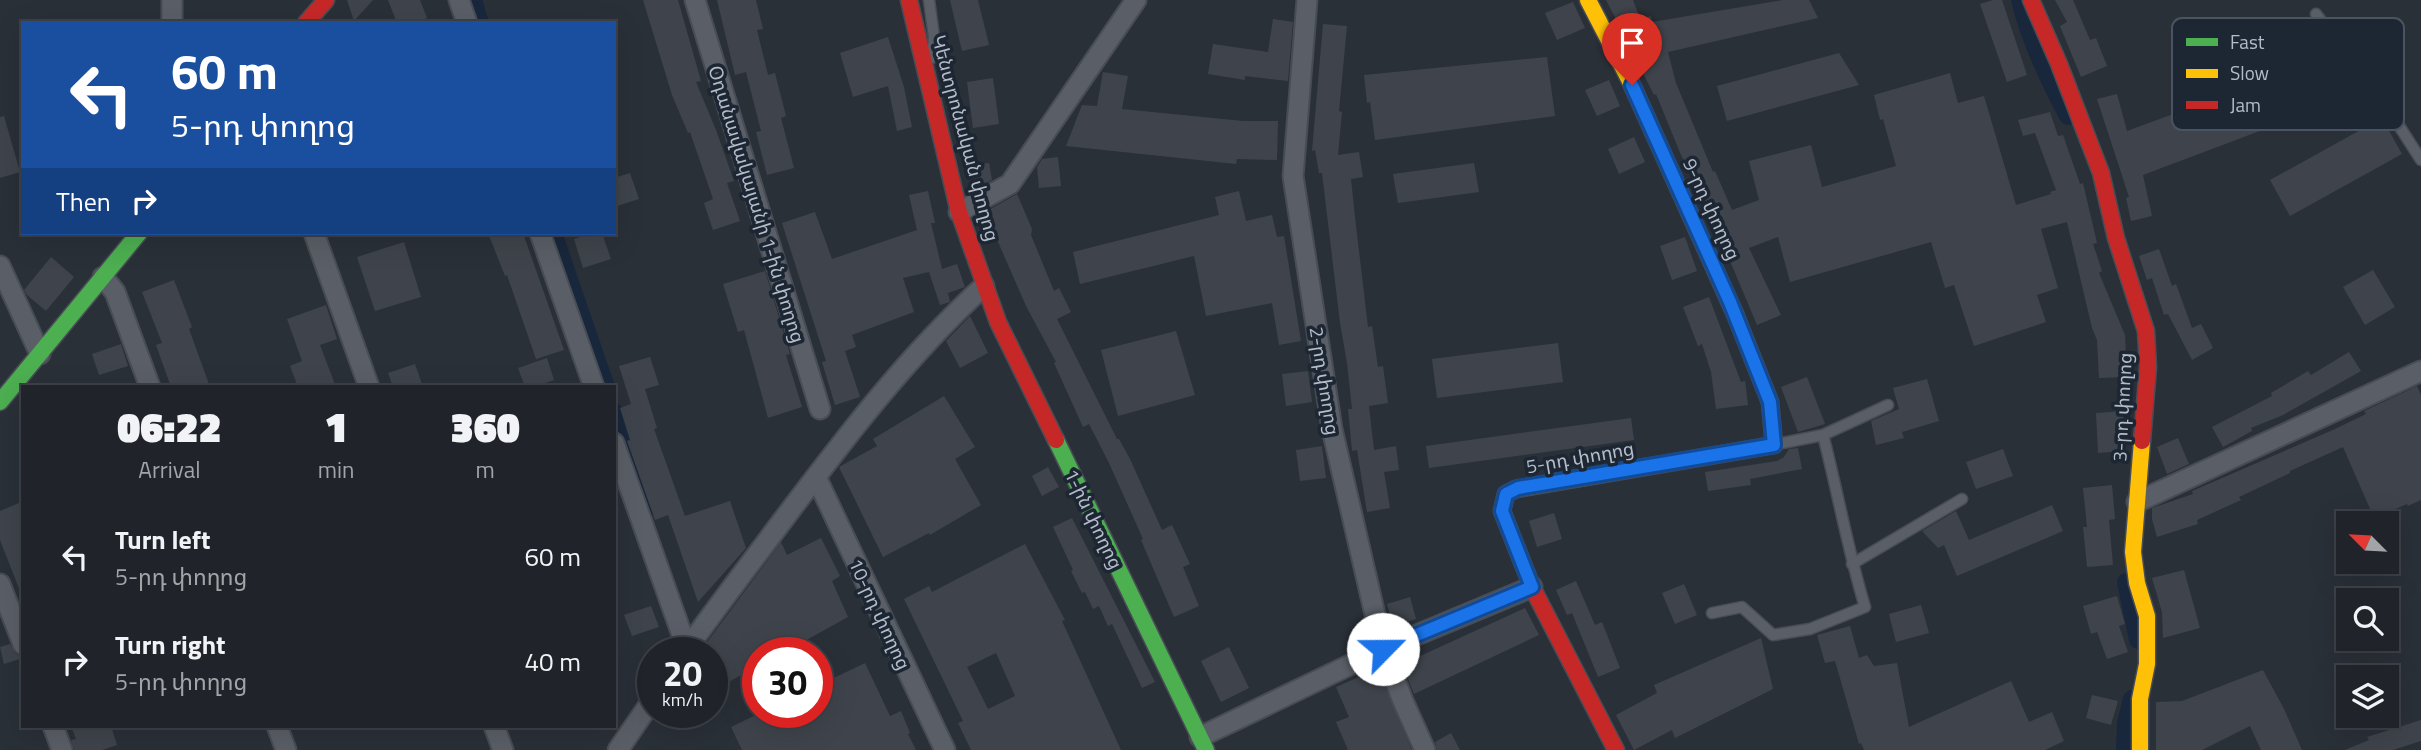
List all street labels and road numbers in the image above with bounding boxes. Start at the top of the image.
street label: Կենտրոնական փողոց [925,31,1008,244]
street label: Օդանավակայանի 1-ին փողոց [701,61,814,346]
street label: 9-րդ փողոց [1676,153,1749,264]
street label: 2-րդ փողոց [1303,325,1348,437]
street label: 3-րդ փողոց [2104,352,2139,462]
street label: 5-րդ փողոց [1524,433,1636,480]
street label: 1-ին փողոց [1058,464,1131,574]
street label: 10-րդ փողոց [842,553,919,674]

